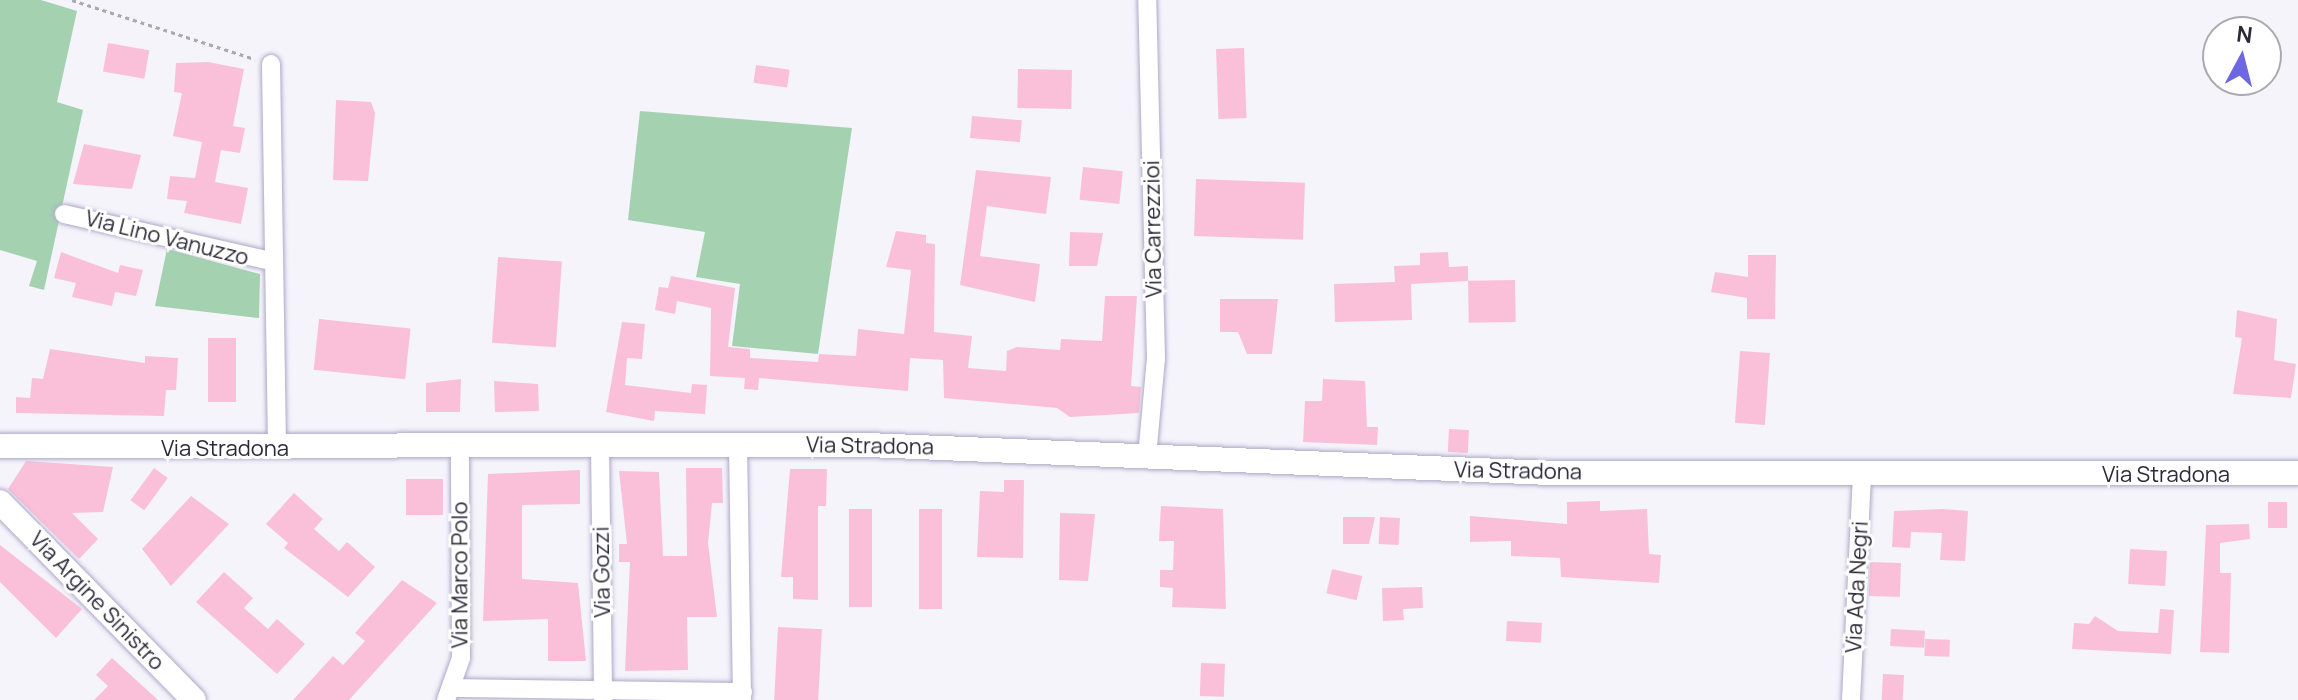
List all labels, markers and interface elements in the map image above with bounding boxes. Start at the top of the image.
north arrow [2202,16,2282,96]
text: N [2235,18,2254,50]
street label: Via Carrezzioi [1139,160,1167,298]
street label: Via Lino Vanuzzo [83,205,251,271]
street label: Via Stradona [806,432,934,460]
street label: Via Stradona [161,436,289,462]
street label: Via Stradona [1454,457,1582,485]
street label: Via Stradona [2102,462,2230,488]
street label: Via Marco Polo [447,502,473,648]
street label: Via Ada Negri [1840,520,1874,654]
street label: Via Argine Sinistro [24,526,170,676]
street label: Via Gozzi [588,526,616,618]

